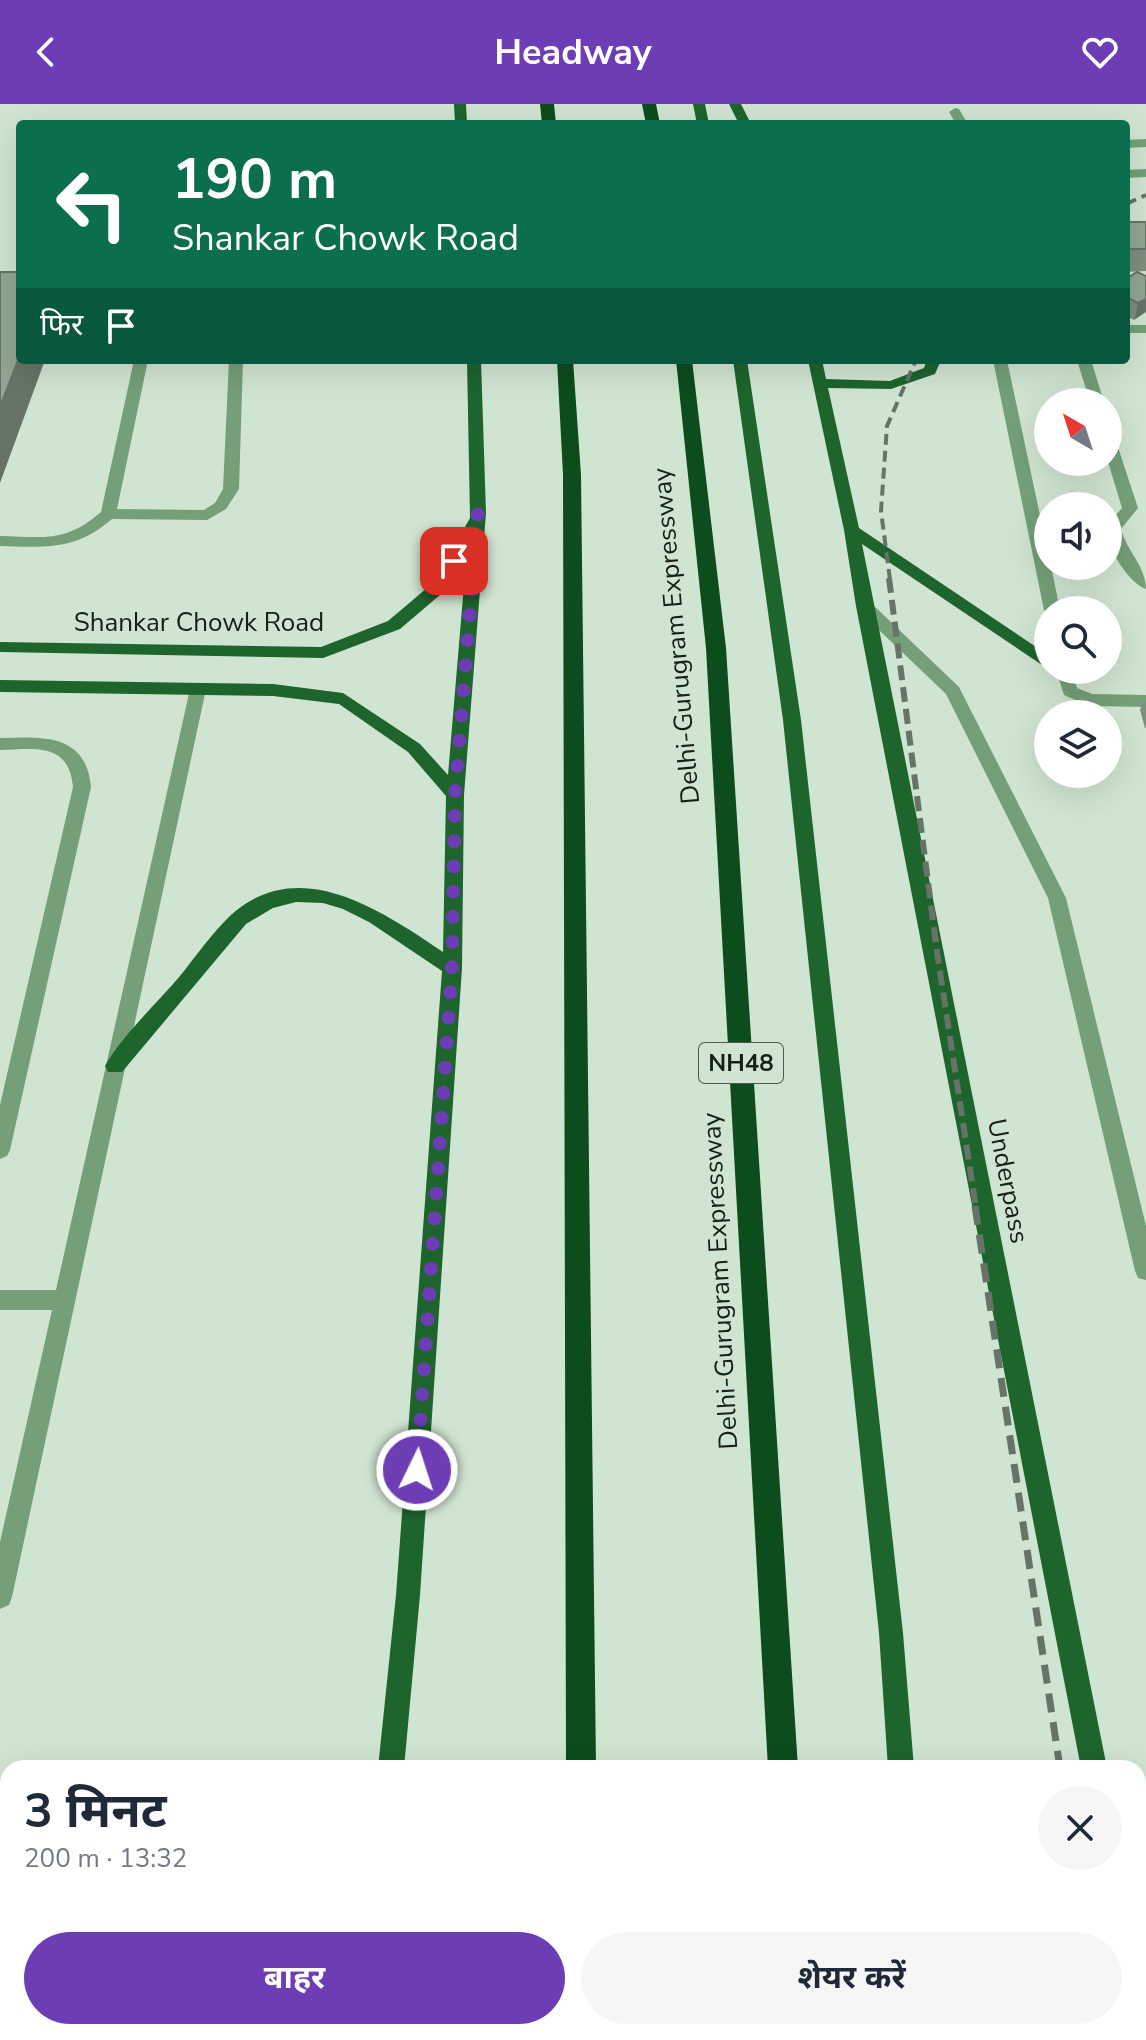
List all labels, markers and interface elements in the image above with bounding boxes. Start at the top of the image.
text: Headway [494,28,652,77]
icon: back [24,30,68,74]
icon: heart [1078,30,1122,74]
text: 190 m [172,141,337,218]
icon: left [40,152,144,256]
text: Shankar Chowk Road [172,214,519,263]
icon: arrive [99,304,143,348]
text: फिर [40,305,83,346]
north arrow [1034,388,1122,476]
map controls [1034,388,1122,788]
street label: Delhi-Gurugram Expressway [644,466,708,806]
button: sound [1034,492,1122,580]
pin [420,527,488,595]
icon: arrive [432,539,476,583]
button: search [1034,596,1122,684]
street label: Shankar Chowk Road [74,605,324,640]
button: layers [1034,700,1122,788]
road number: NH48 [699,1043,783,1083]
street label: Delhi-Gurugram Expressway [694,1111,746,1450]
street label: Underpass [979,1116,1037,1246]
position arrow [375,1428,459,1512]
text: 3 मिनट [24,1778,167,1844]
button: close [1038,1786,1122,1870]
text: 200 m · 13:32 [24,1841,187,1876]
button: बाहर [24,1932,565,2024]
button: शेयर करें [581,1932,1122,2024]

